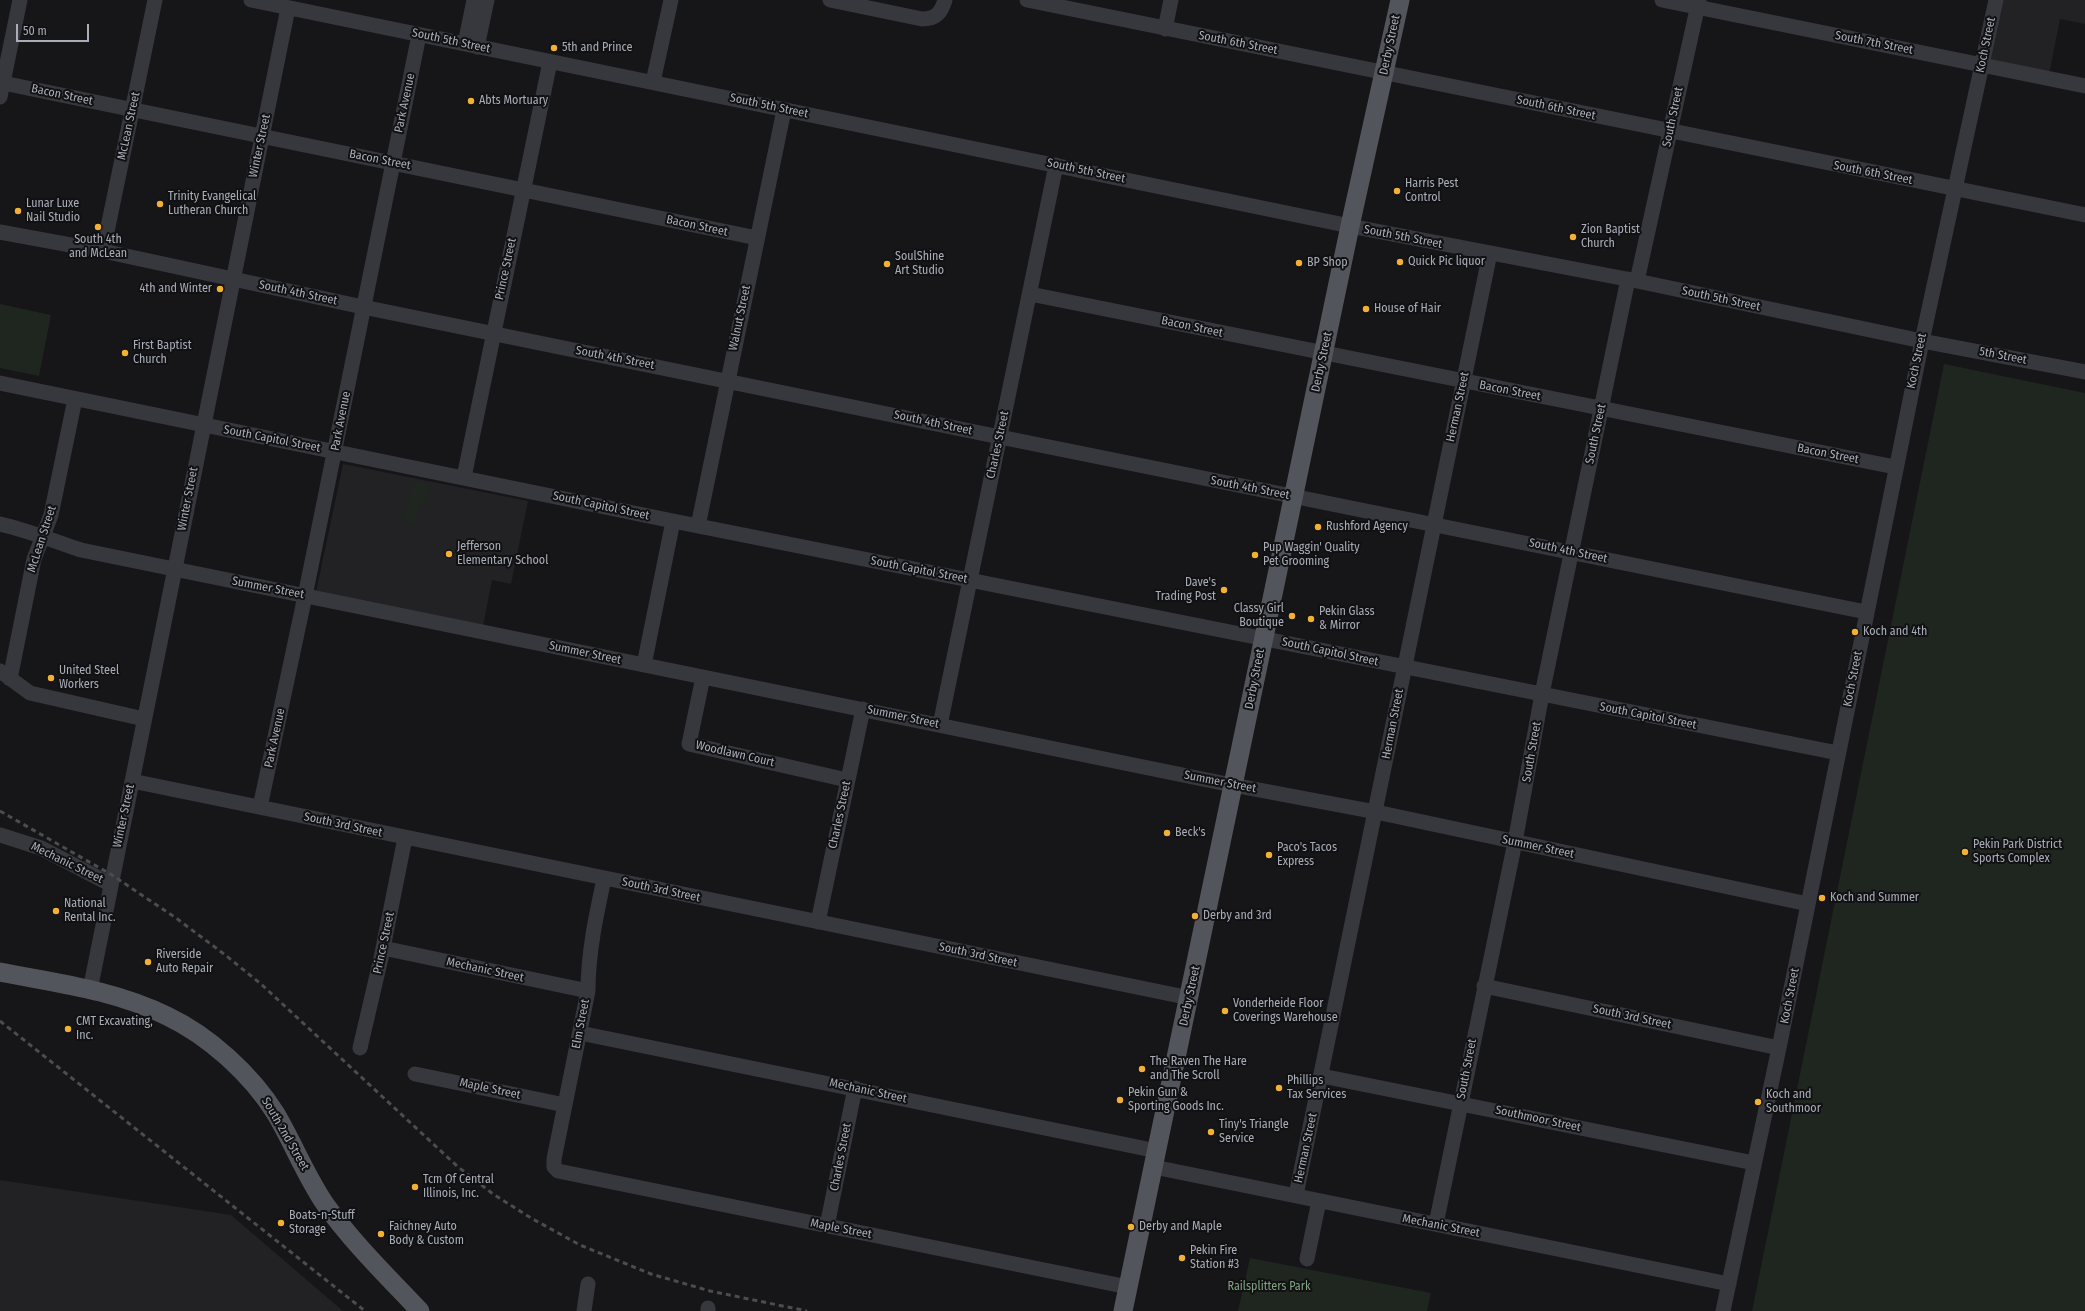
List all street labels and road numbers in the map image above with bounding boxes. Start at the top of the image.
street label: Derby Street [1377,14,1403,76]
street label: Koch Street [1973,16,1999,74]
street label: South 5th Street [411,26,491,56]
street label: South 6th Street [1197,28,1279,58]
street label: South 7th Street [1834,28,1914,58]
street label: Park Avenue [392,72,418,134]
street label: Bacon Street [30,81,94,109]
street label: South Street [1660,86,1686,148]
street label: McLean Street [115,91,143,161]
street label: South 5th Street [729,91,809,121]
street label: South 6th Street [1515,93,1597,123]
street label: Winter Street [246,113,274,179]
street label: Bacon Street [348,147,412,173]
street label: South 5th Street [1046,156,1126,186]
street label: South 6th Street [1832,158,1914,188]
street label: Bacon Street [665,212,729,240]
street label: South 5th Street [1363,222,1443,252]
street label: Prince Street [492,237,520,301]
street label: South 4th Street [257,278,339,308]
street label: Walnut Street [726,284,754,352]
street label: South 5th Street [1681,284,1761,314]
street label: Bacon Street [1160,313,1224,341]
street label: Derby Street [1309,331,1335,393]
street label: Koch Street [1904,332,1930,390]
street label: South 4th Street [574,343,656,373]
street label: 5th Street [1978,344,2028,368]
street label: Herman Street [1444,371,1472,443]
street label: Bacon Street [1478,378,1542,404]
street label: Park Avenue [328,390,354,452]
street label: South Street [1583,403,1609,465]
street label: South 4th Street [892,408,974,438]
street label: Charles Street [984,410,1012,480]
street label: South Capitol Street [222,423,322,455]
street label: Bacon Street [1796,441,1860,467]
street label: Winter Street [175,466,201,532]
street label: South 4th Street [1209,473,1291,503]
street label: South Capitol Street [551,489,651,523]
street label: McLean Street [24,504,60,574]
street label: South 4th Street [1527,536,1609,566]
street label: South Capitol Street [869,554,969,586]
street label: Summer Street [231,574,305,602]
street label: South Capitol Street [1280,635,1380,669]
street label: Summer Street [548,638,622,668]
street label: Derby Street [1242,648,1268,710]
street label: Koch Street [1841,650,1865,708]
street label: Herman Street [1379,688,1407,760]
street label: South Capitol Street [1598,700,1698,732]
street label: Summer Street [866,702,940,732]
street label: Park Avenue [262,707,288,769]
street label: South Street [1520,721,1544,783]
street label: Woodlawn Court [694,738,776,770]
street label: Summer Street [1183,768,1257,796]
street label: Charles Street [826,780,854,850]
street label: Winter Street [110,783,138,849]
street label: South 3rd Street [303,810,383,840]
street label: Summer Street [1501,832,1575,862]
street label: Mechanic Street [29,839,105,887]
street label: South 3rd Street [621,875,701,905]
street label: Prince Street [370,911,398,975]
street label: South 3rd Street [938,940,1018,970]
street label: Mechanic Street [445,955,525,985]
street label: Derby Street [1177,965,1203,1027]
street label: Koch Street [1778,967,1802,1025]
street label: Elm Street [569,998,593,1050]
street label: South 3rd Street [1592,1002,1672,1032]
street label: South Street [1454,1038,1480,1100]
street label: Maple Street [458,1075,522,1103]
street label: Mechanic Street [828,1076,908,1106]
street label: South 2nd Street [258,1095,312,1173]
street label: Southmoor Street [1494,1103,1582,1135]
street label: Herman Street [1292,1112,1320,1184]
street label: Charles Street [827,1122,855,1192]
street label: Mechanic Street [1401,1211,1481,1241]
street label: Maple Street [809,1216,873,1242]

